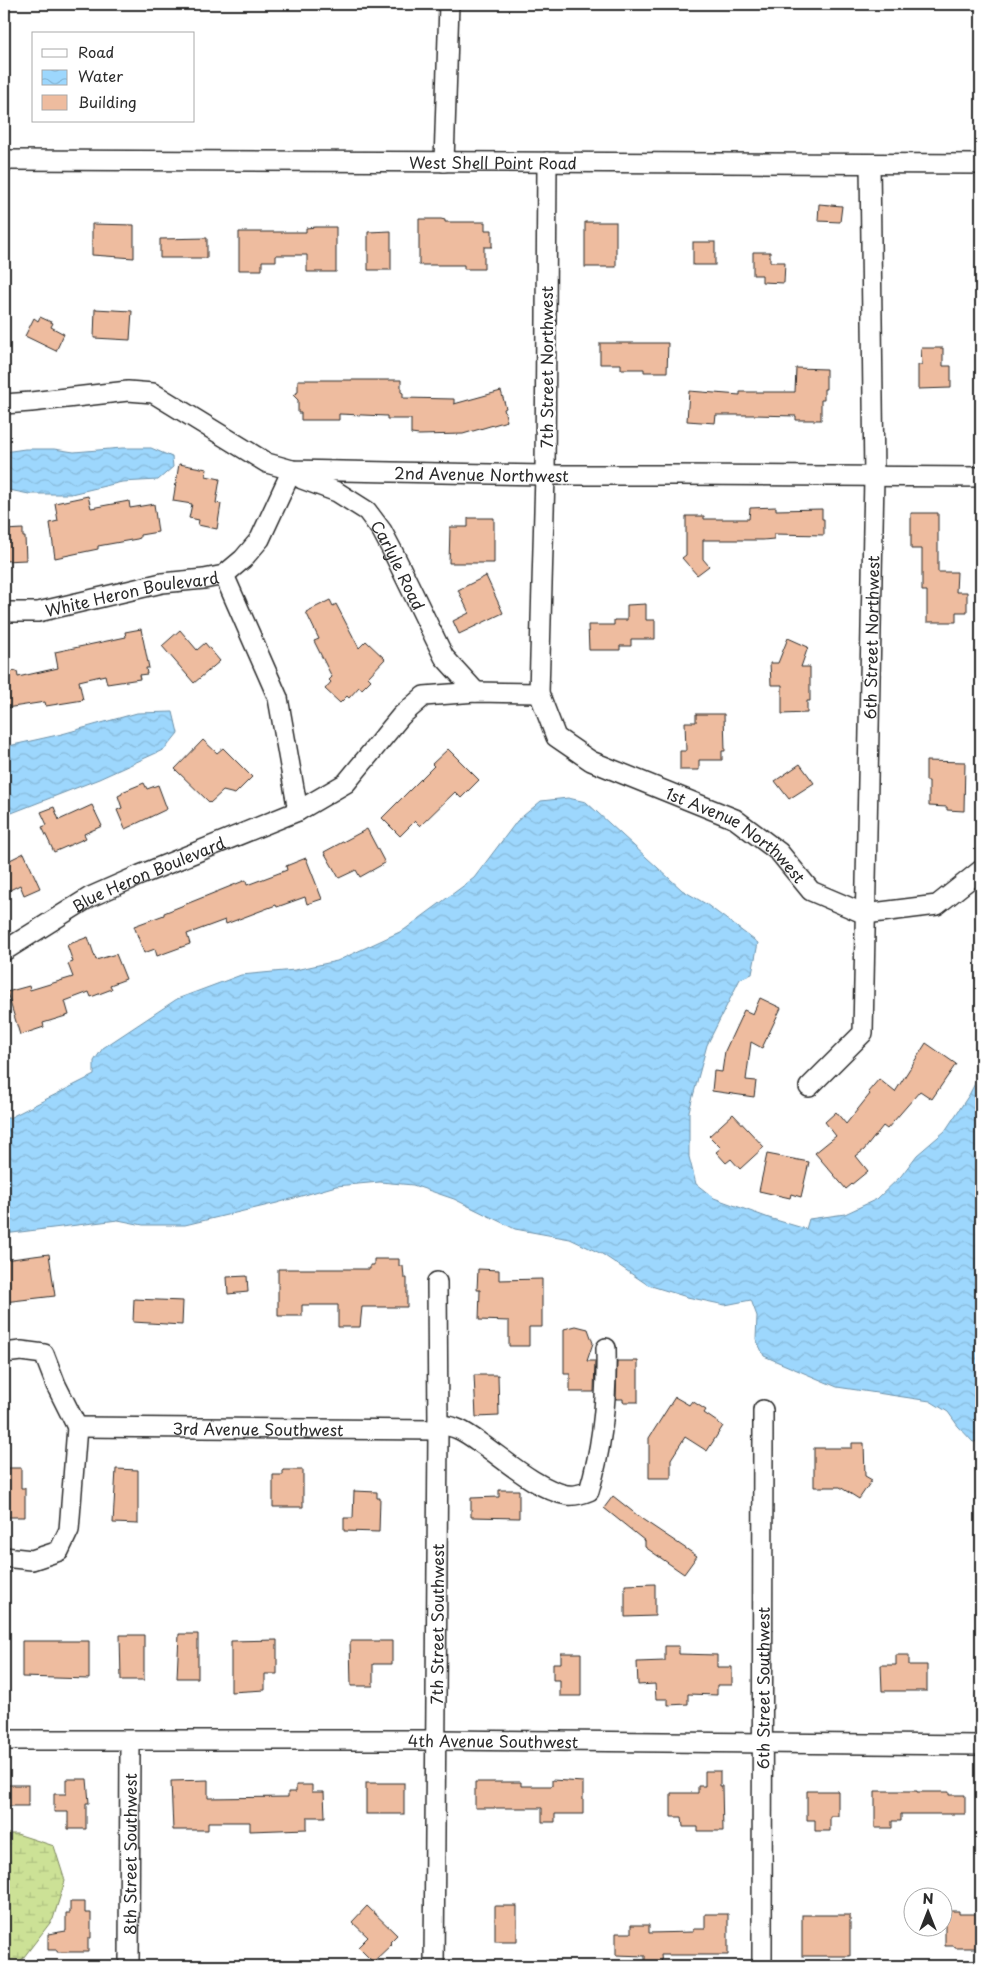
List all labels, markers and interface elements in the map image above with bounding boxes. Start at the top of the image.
legend [32,32,195,122]
text: Road [78,40,114,63]
text: Water [78,64,123,87]
text: Building [78,90,137,113]
street label: West Shell Point Road [409,150,577,174]
street label: 7th Street Northwest [534,286,558,448]
street label: 2nd Avenue Northwest [394,460,569,487]
street label: Carlyle Road [366,515,431,614]
street label: 6th Street Northwest [857,555,884,720]
street label: White Heron Boulevard [43,564,221,622]
street label: 1st Avenue Northwest [662,780,812,888]
street label: Blue Heron Boulevard [66,830,229,918]
street label: 3rd Avenue Southwest [172,1416,344,1441]
street label: 7th Street Southwest [424,1544,449,1704]
street label: 6th Street Southwest [750,1607,775,1769]
street label: 4th Avenue Southwest [408,1728,578,1753]
street label: 8th Street Southwest [117,1773,142,1935]
north arrow [902,1888,952,1938]
text: N [922,1888,934,1909]

